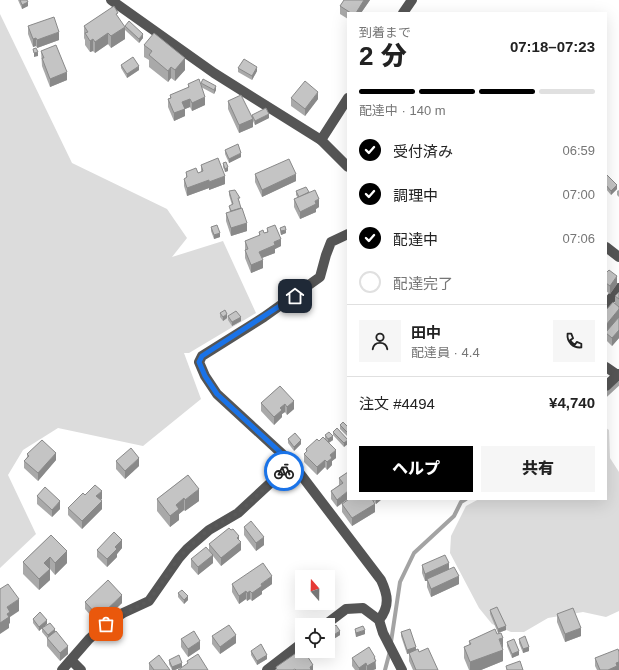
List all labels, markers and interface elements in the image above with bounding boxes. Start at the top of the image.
text: 到着まで [359,25,411,40]
text: 07:18–07:23 [510,38,595,55]
text: 2 分 [359,41,407,71]
text: 配達中 · 140 m [359,103,446,118]
icon: check [359,139,381,161]
text: 受付済み [393,143,453,160]
text: 06:59 [562,143,595,158]
icon: check [359,183,381,205]
text: 調理中 [393,187,438,204]
text: 07:00 [562,187,595,202]
icon: check [359,227,381,249]
text: 配達中 [393,231,438,248]
text: 07:06 [562,231,595,246]
text: 配達完了 [393,275,453,292]
pin [278,279,312,313]
icon: home [284,285,306,307]
button: person [359,320,401,362]
button: phone [553,320,595,362]
text: 田中 [411,324,441,341]
text: 配達員 · 4.4 [411,345,480,360]
text: ¥4,740 [549,394,595,411]
text: 注文 #4494 [359,395,435,412]
button: ヘルプ [359,446,473,492]
button: 共有 [481,446,595,492]
courier [264,451,304,491]
icon: bike [273,460,295,482]
north arrow [295,570,335,610]
map controls [295,570,335,658]
pin [89,607,123,641]
icon: bag [95,613,117,635]
button: locate [295,618,335,658]

